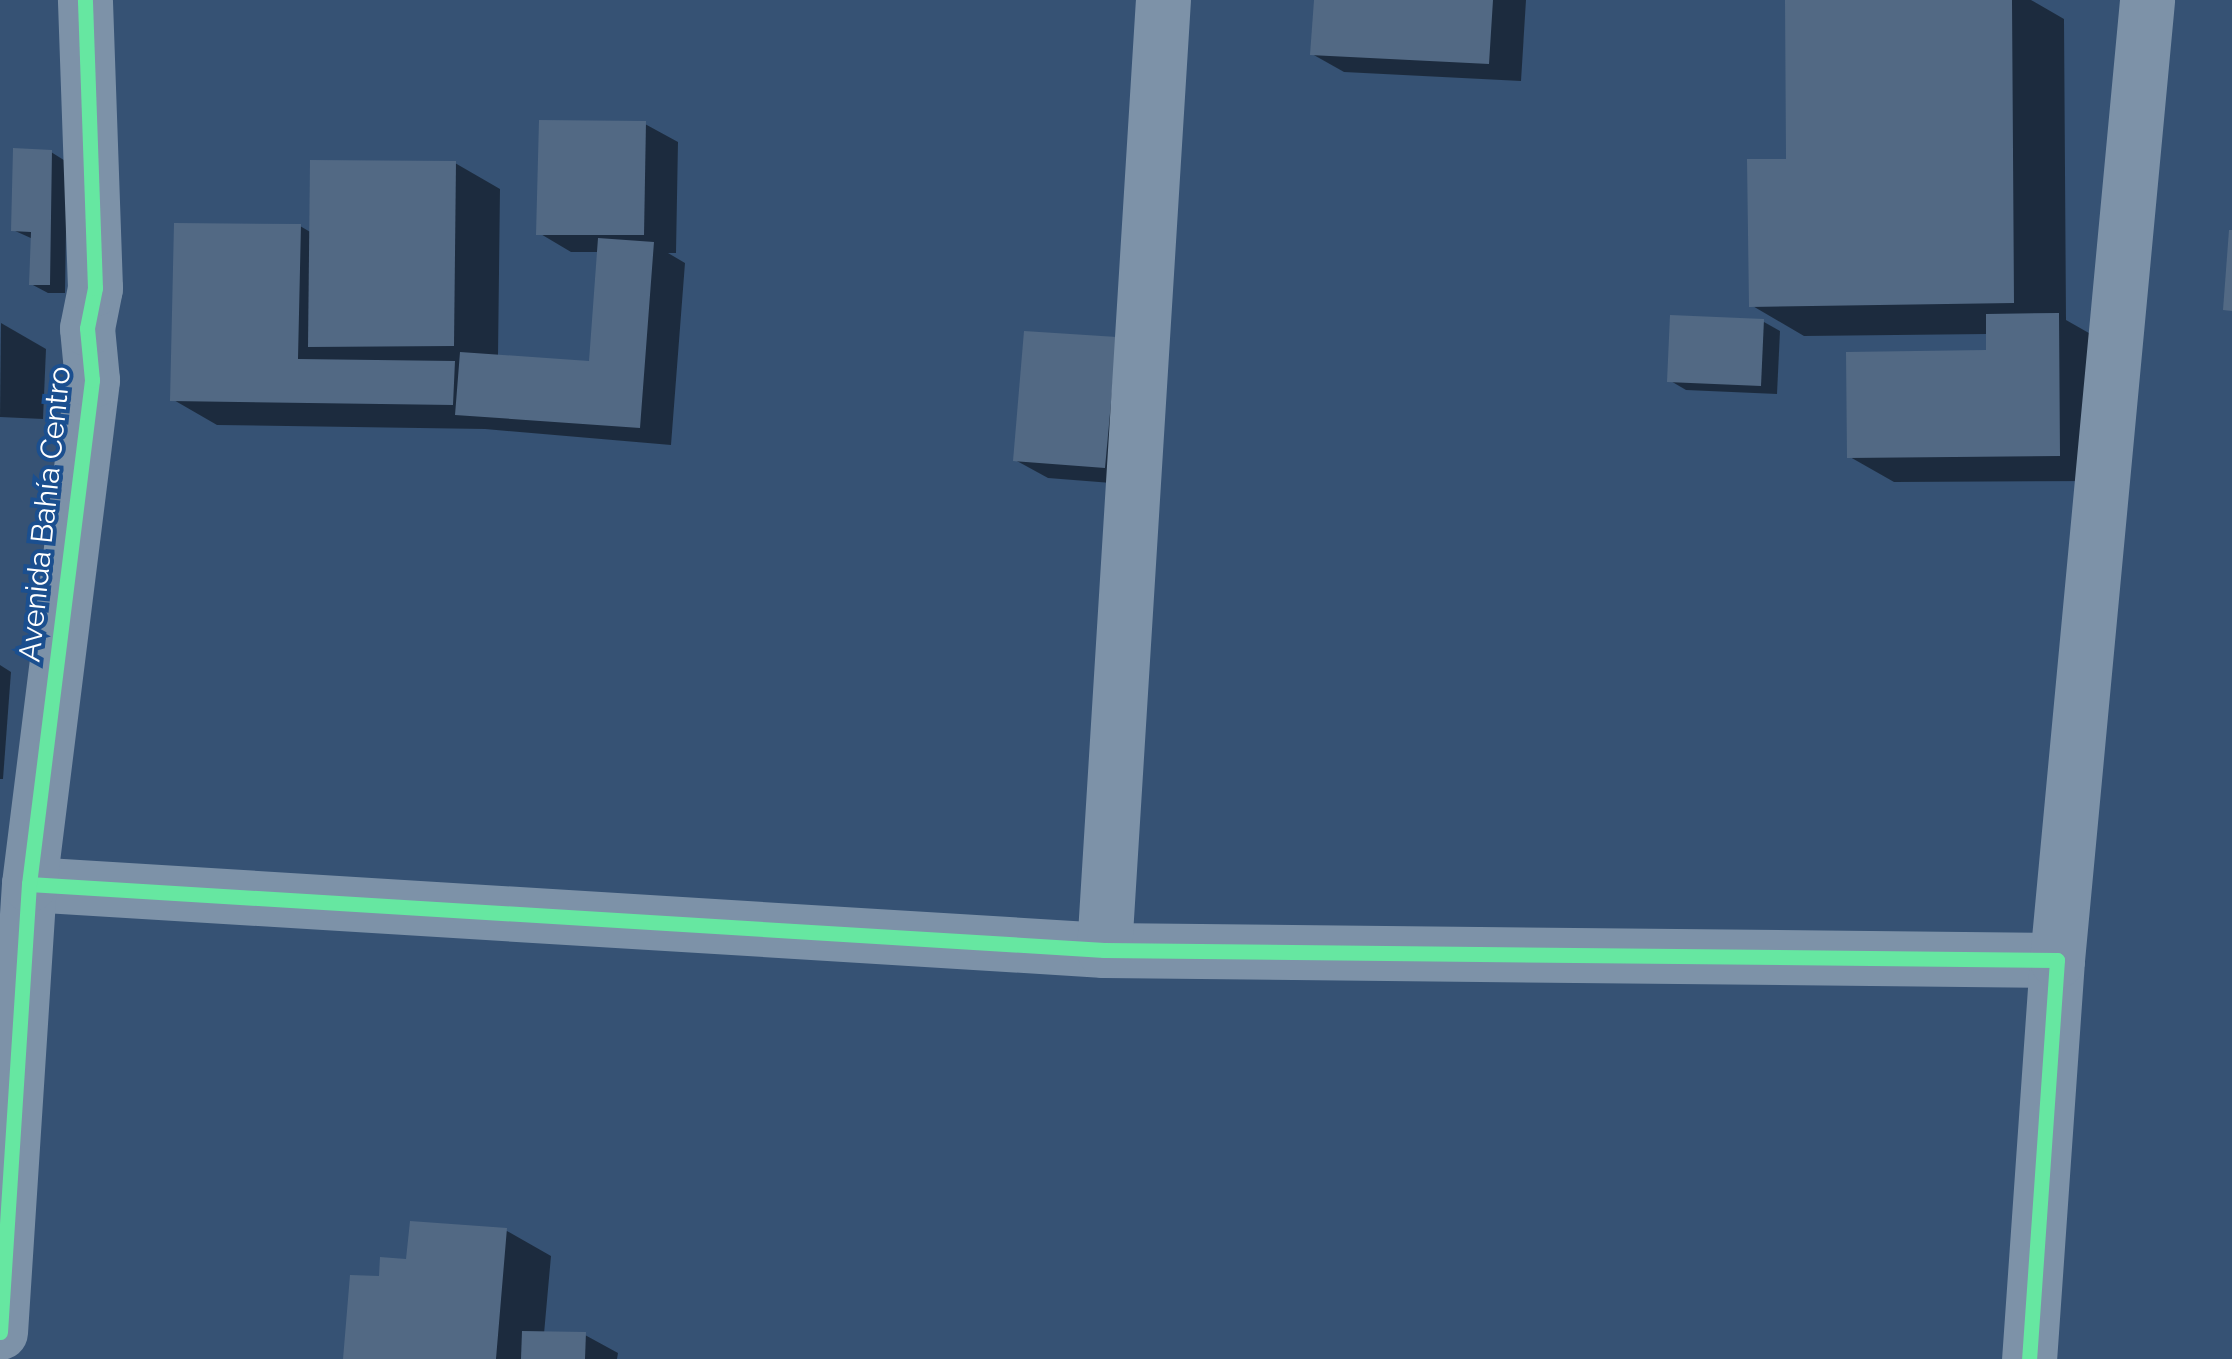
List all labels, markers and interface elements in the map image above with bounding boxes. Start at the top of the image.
street label: Avenida Bahía Centro [12,364,78,664]

